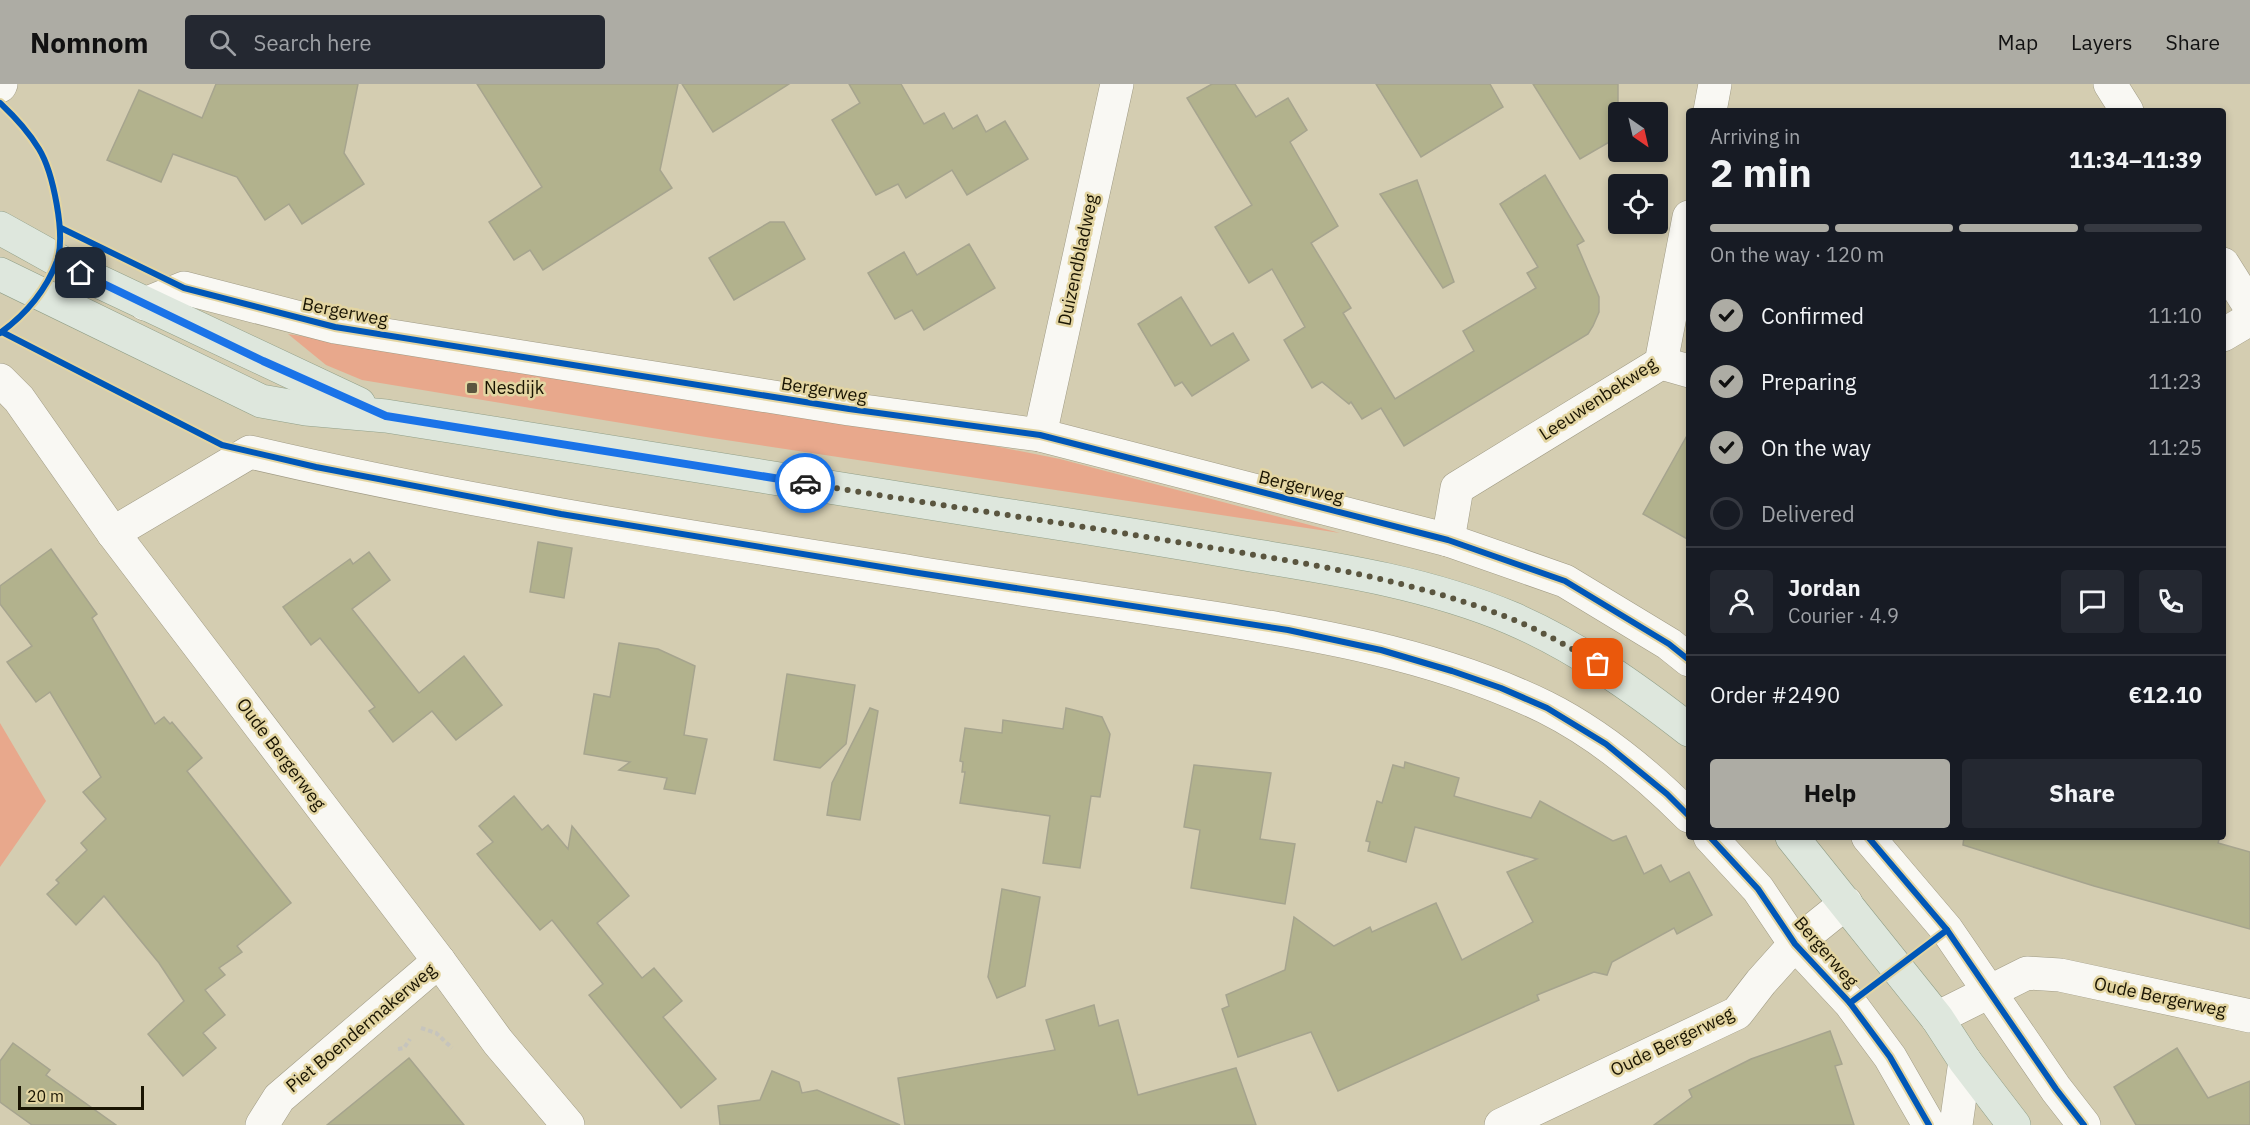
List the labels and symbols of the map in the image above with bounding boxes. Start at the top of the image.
north arrow [1608,102,1668,162]
street label: Duizendbladweg [1052,191,1103,328]
pin [55,247,106,298]
street label: Bergerweg [300,292,390,331]
street label: Leeuwenbekweg [1535,352,1661,445]
street label: Bergerweg [779,371,869,408]
place label: Nesdijk [484,376,545,399]
marker: Nesdijk [465,381,479,395]
courier [775,453,835,513]
street label: Bergerweg [1256,465,1347,508]
pin [1572,638,1623,689]
street label: Oude Bergerweg [232,693,331,815]
street label: Bergerweg [1789,911,1864,992]
street label: Piet Boendermakerweg [281,958,441,1097]
street label: Oude Bergerweg [2092,971,2229,1022]
street label: Oude Bergerweg [1606,1002,1738,1081]
scale bar [18,1083,144,1110]

